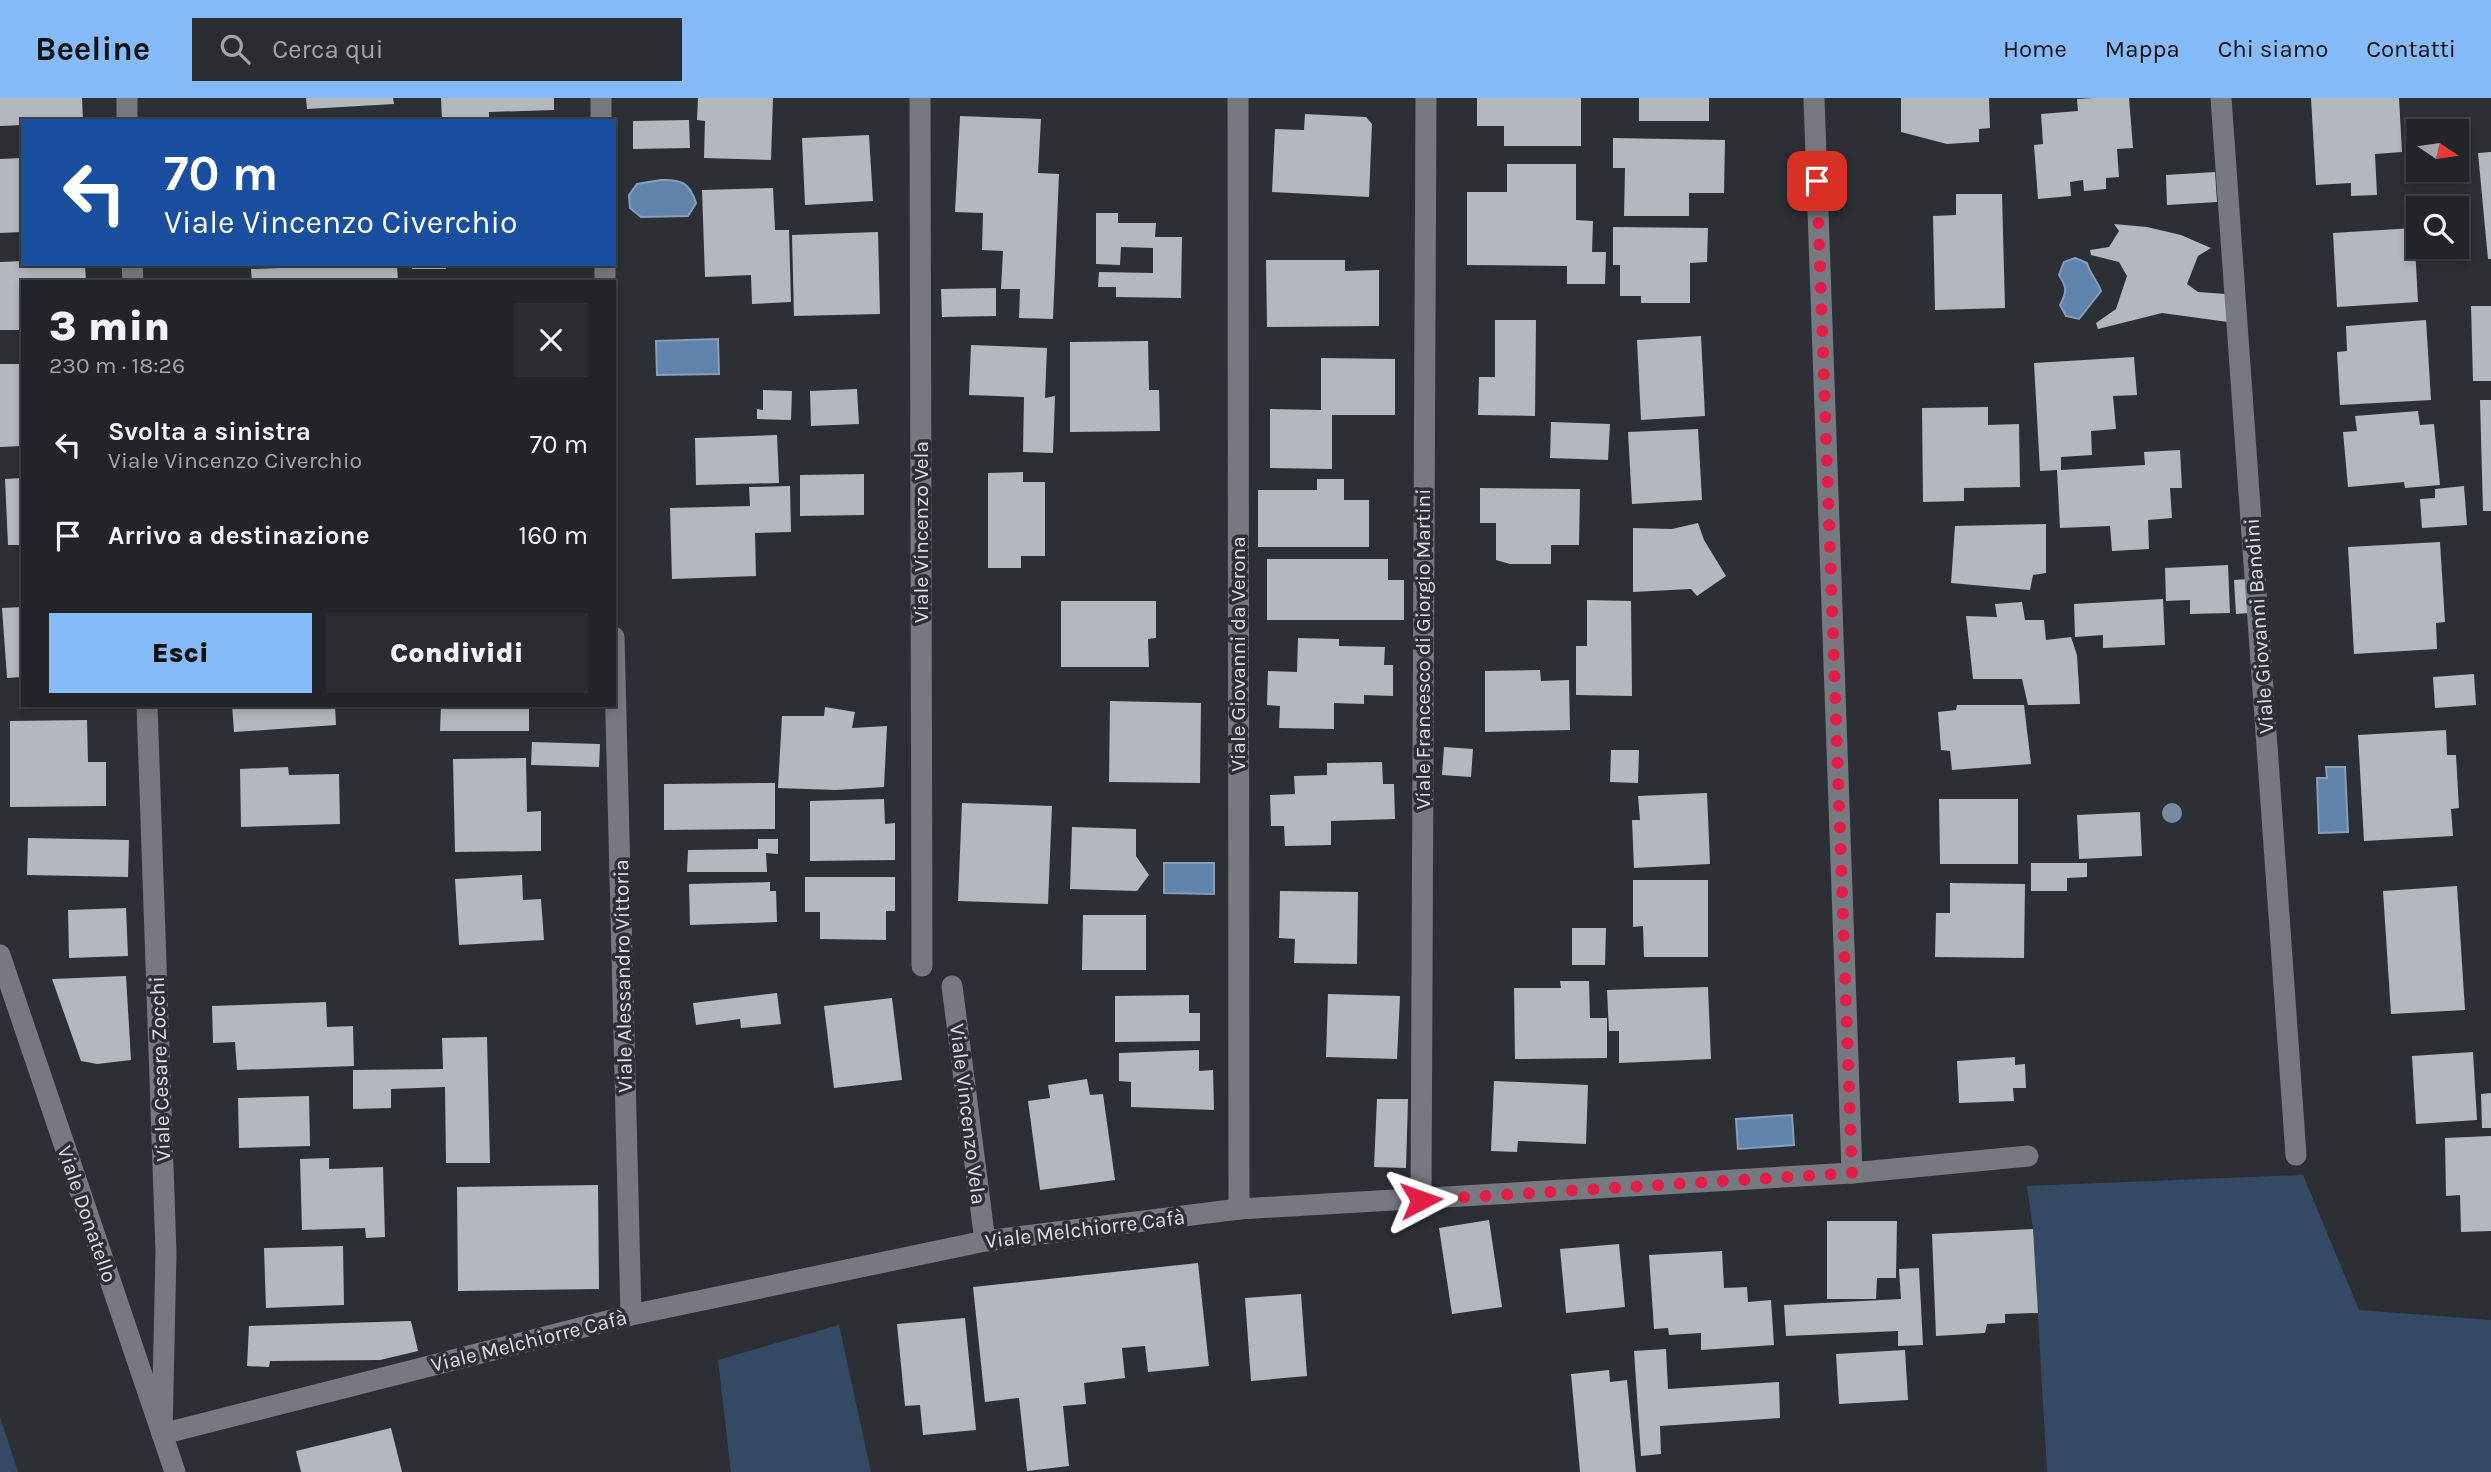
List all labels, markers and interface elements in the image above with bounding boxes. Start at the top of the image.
search box [192,18,682,81]
text: Beeline [35,30,150,68]
icon: search [216,30,254,68]
text: Cerca qui [272,34,384,65]
text: Home [2003,35,2067,63]
text: Mappa [2105,35,2180,63]
text: Chi siamo [2218,35,2328,63]
text: Contatti [2366,35,2456,63]
north arrow [2406,119,2469,182]
map controls [2406,119,2469,259]
text: 70 m [164,145,278,202]
icon: left [49,147,140,238]
pin [1787,151,1847,211]
icon: arrive [1798,162,1836,200]
button: search [2406,196,2469,259]
text: Viale Vincenzo Civerchio [164,204,518,241]
text: 3 min [49,301,170,351]
button: close [514,303,588,377]
text: 230 m · 18:26 [49,352,185,379]
text: Svolta a sinistra [108,416,311,447]
icon: left [49,426,87,464]
text: 70 m [530,429,588,460]
street label: Viale Vincenzo Vela [909,441,933,623]
text: Viale Vincenzo Civerchio [108,447,362,474]
street label: Viale Francesco di Giorgio Martini [1411,489,1435,809]
icon: arrive [49,517,87,555]
street label: Viale Giovanni Bandini [2239,517,2279,735]
text: Arrivo a destinazione [108,520,370,551]
text: 160 m [519,520,588,551]
street label: Viale Giovanni da Verona [1226,536,1250,772]
button: Esci [49,613,312,693]
button: Condividi [326,613,588,693]
street label: Viale Alessandro Vittoria [609,859,637,1093]
street label: Viale Cesare Zocchi [145,976,175,1162]
street label: Viale Vincenzo Vela [945,1022,991,1206]
street label: Viale Donatello [52,1143,122,1285]
position arrow [1384,1163,1458,1237]
street label: Viale Melchiorre Cafà [984,1205,1186,1253]
street label: Viale Melchiorre Cafà [429,1305,629,1377]

